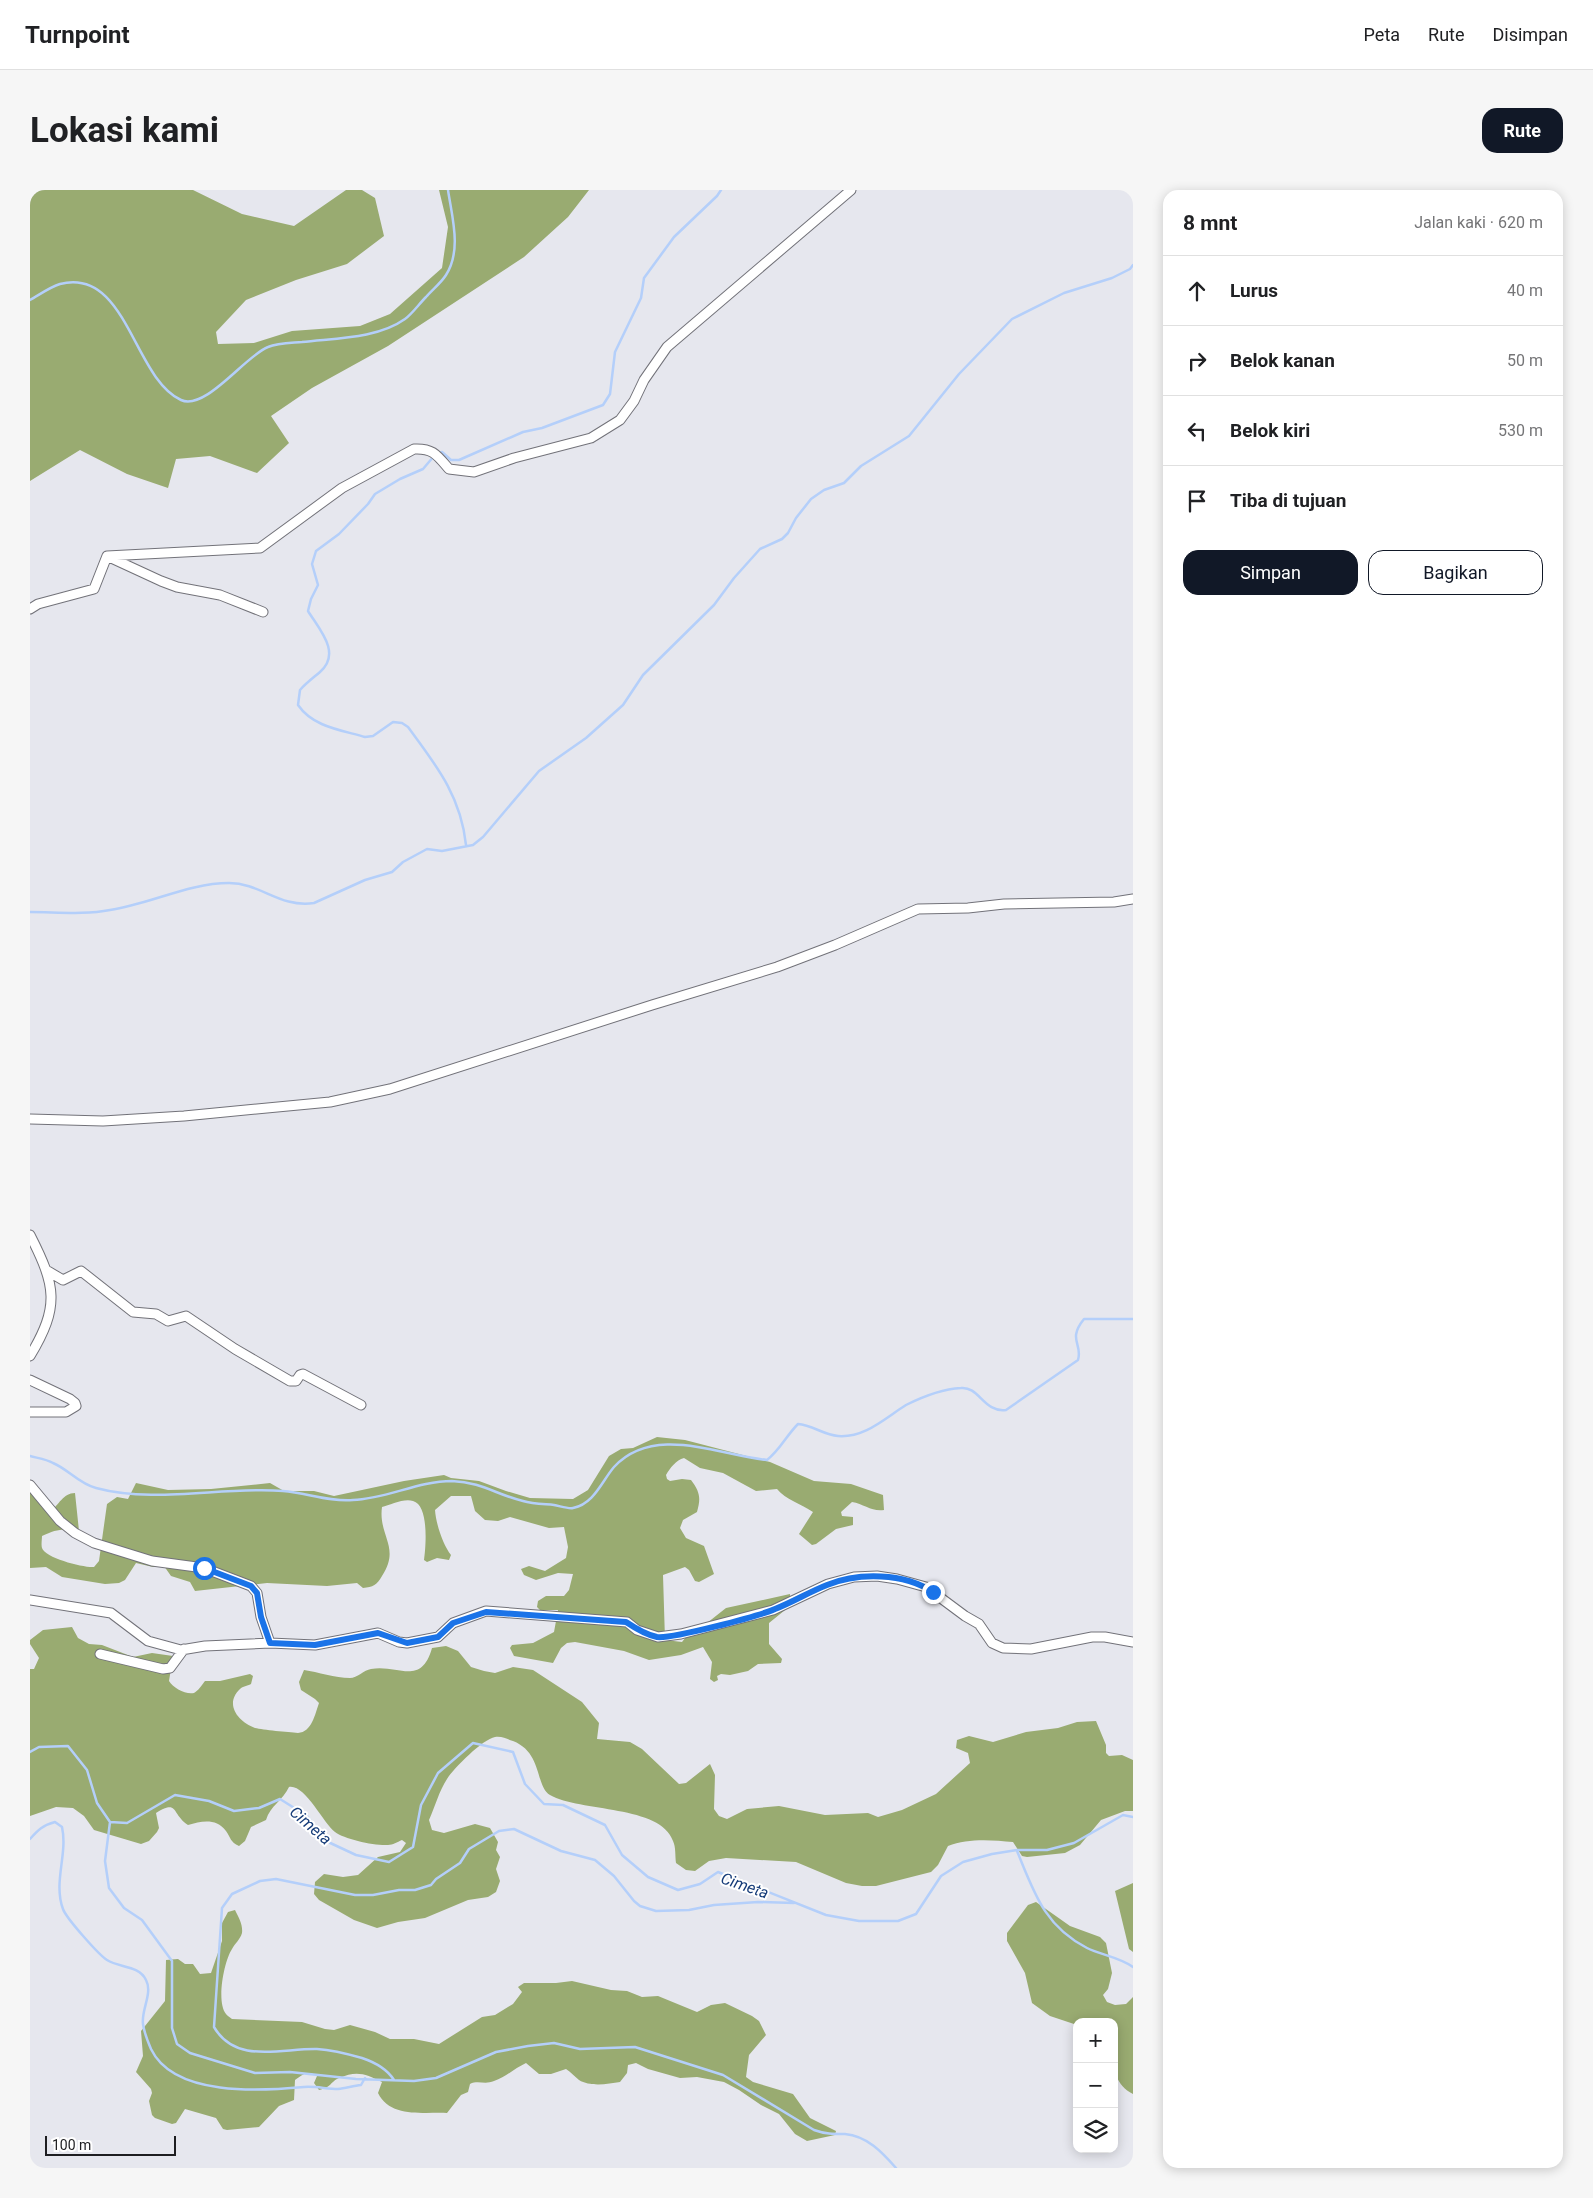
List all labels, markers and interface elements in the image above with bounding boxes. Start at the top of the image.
text: Turnpoint [25,21,130,49]
text: Peta [1364,24,1400,45]
text: Rute [1428,24,1465,45]
text: Disimpan [1493,24,1568,45]
button: Rute [1482,108,1563,153]
text: Lokasi kami [30,110,219,151]
text: 8 mnt [1183,211,1237,235]
text: Jalan kaki · 620 m [1414,213,1543,232]
icon: ahead [1183,277,1211,305]
text: Lurus [1230,279,1278,302]
text: 40 m [1507,281,1543,300]
icon: right [1183,347,1211,375]
text: Belok kanan [1230,349,1335,372]
text: 50 m [1507,351,1543,370]
icon: left [1183,417,1211,445]
text: Belok kiri [1230,419,1310,442]
text: 530 m [1498,421,1543,440]
icon: arrive [1183,487,1211,515]
text: Tiba di tujuan [1230,489,1346,512]
button: Simpan [1183,550,1358,595]
button: Bagikan [1368,550,1543,595]
route start [193,1557,216,1580]
route end [922,1581,945,1604]
water label: Cimeta [286,1802,335,1849]
water label: Cimeta [718,1868,771,1902]
map controls [1073,2018,1118,2153]
button: + [1073,2018,1118,2063]
button: − [1073,2063,1118,2108]
button: layers [1073,2108,1118,2153]
scale bar [45,2133,176,2156]
text: 100 m [52,2137,91,2153]

